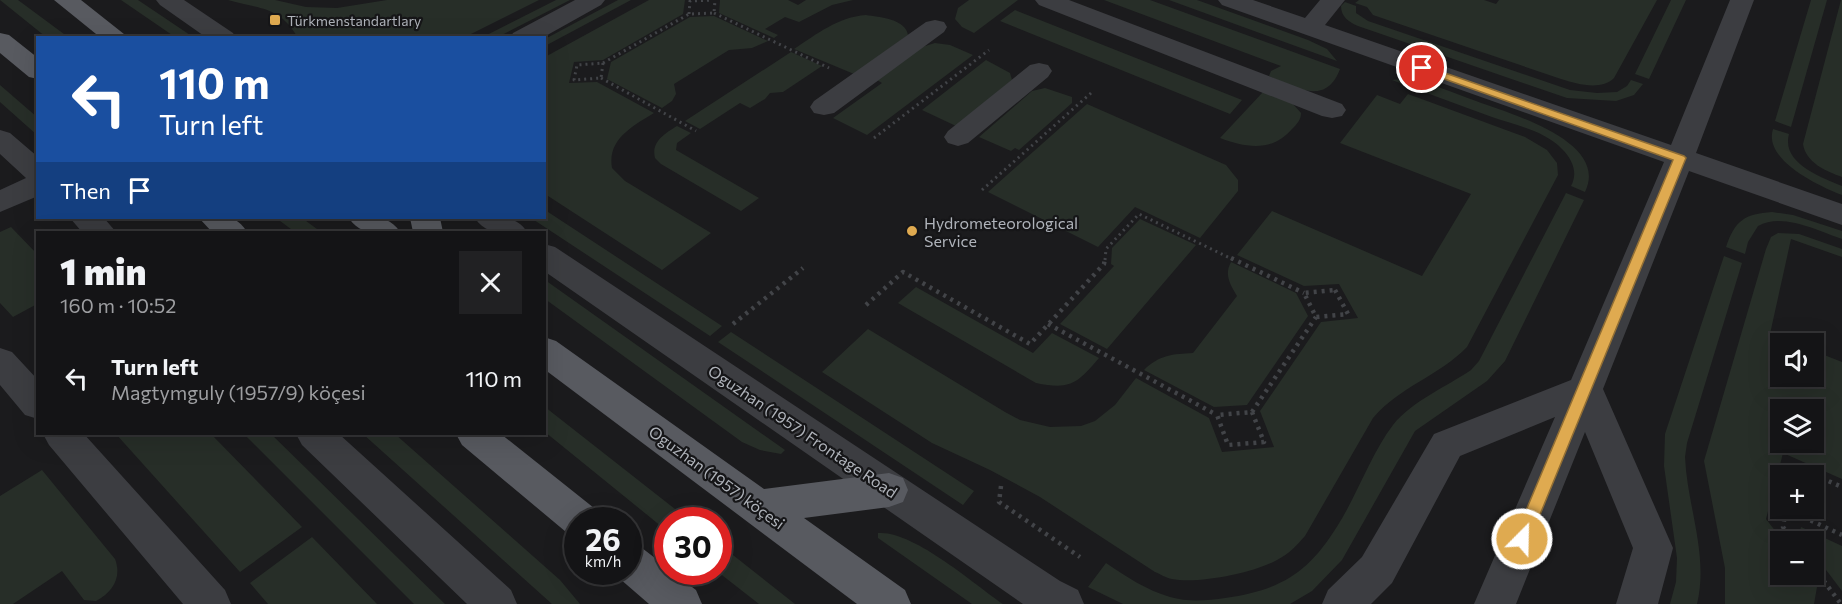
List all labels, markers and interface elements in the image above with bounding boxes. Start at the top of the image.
place label: Türkmenstandartlary [287,12,421,29]
marker: Türkmenstandartlary [268,13,282,27]
pin [1396,42,1447,93]
icon: arrive [1405,51,1438,84]
text: 110 m [159,56,270,108]
icon: left [60,60,138,138]
text: Turn left [159,108,263,141]
icon: arrive [123,174,156,207]
text: Then [60,177,111,204]
place label: Hydrometeorological Service [924,213,1078,250]
marker: Hydrometeorological Service [905,224,919,238]
text: 1 min [60,248,146,292]
button: close [459,251,522,314]
text: 160 m · 10:52 [60,293,176,317]
map controls [1770,333,1824,585]
button: sound [1770,333,1824,387]
text: Turn left [111,353,198,380]
street label: Oguzhan (1957) Frontage Road [705,361,901,501]
icon: left [60,362,93,395]
text: 110 m [465,365,522,392]
text: Magtymguly (1957/9) köçesi [111,380,366,404]
button: layers [1770,399,1824,453]
street label: Oguzhan (1957) köçesi [645,421,789,533]
button: + [1770,465,1824,519]
speed limit sign: 30 [654,507,732,585]
position arrow [1490,507,1554,571]
text: 26 [585,520,621,557]
button: − [1770,531,1824,585]
text: km/h [585,552,621,570]

